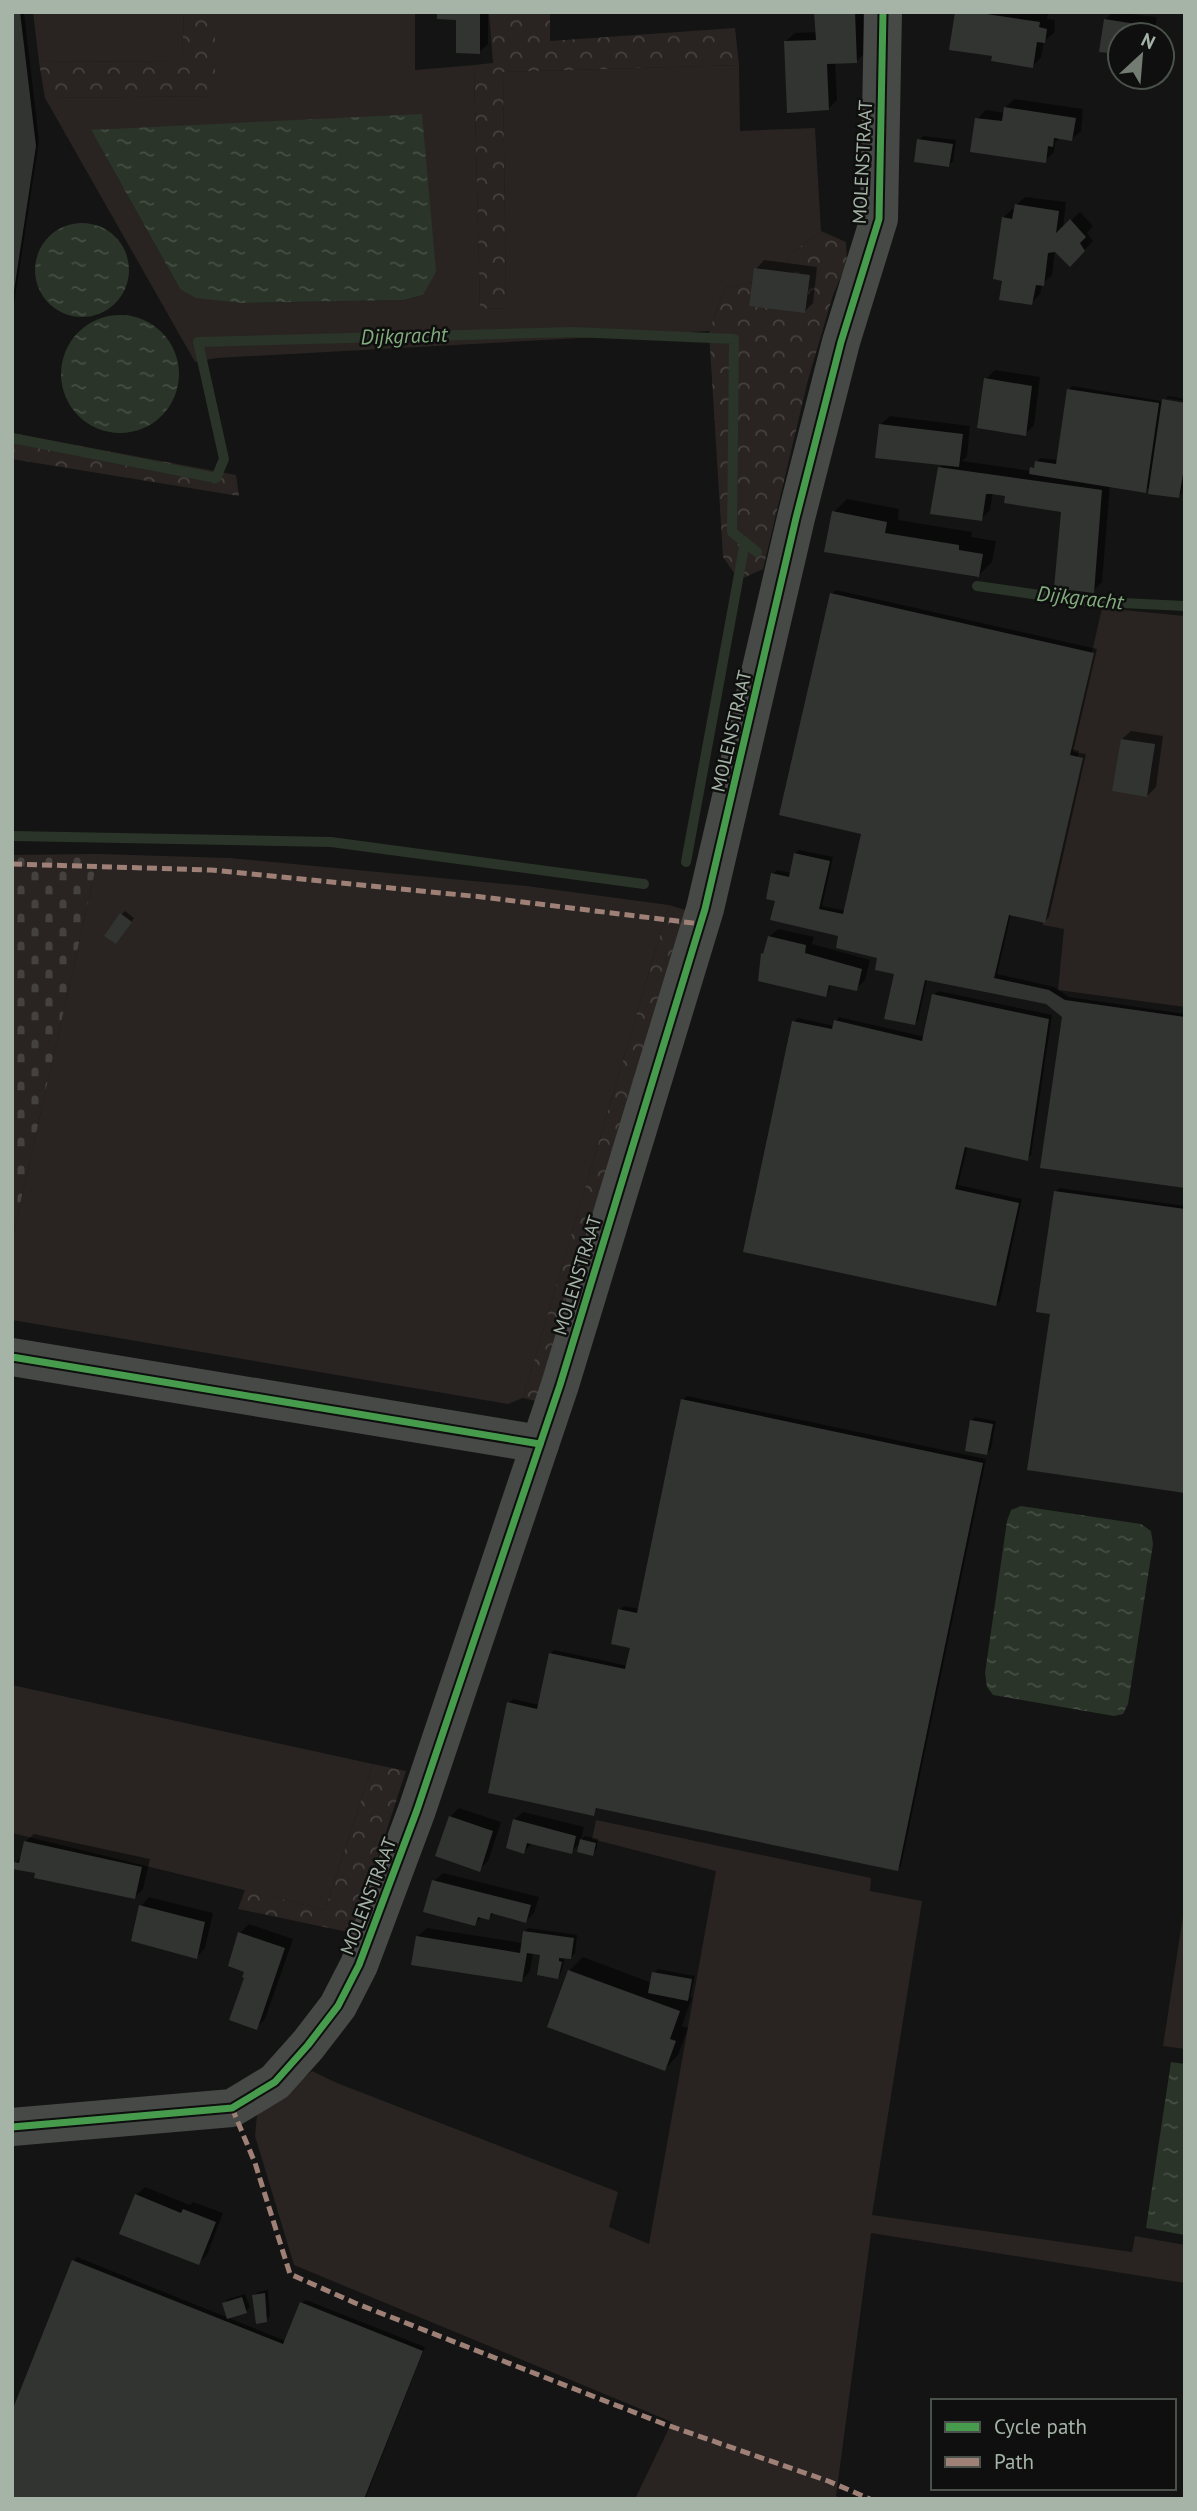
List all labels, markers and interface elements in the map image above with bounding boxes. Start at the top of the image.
north arrow [1106,21,1176,91]
text: N [1138,27,1159,54]
street label: MOLENSTRAAT [847,99,877,224]
water label: Dijkgracht [360,320,449,351]
water label: Dijkgracht [1035,580,1126,616]
street label: MOLENSTRAAT [705,668,757,794]
street label: MOLENSTRAAT [547,1212,607,1338]
street label: MOLENSTRAAT [335,1834,402,1958]
legend [931,2399,1176,2490]
text: Cycle path [994,2413,1087,2440]
text: Path [994,2448,1034,2475]

